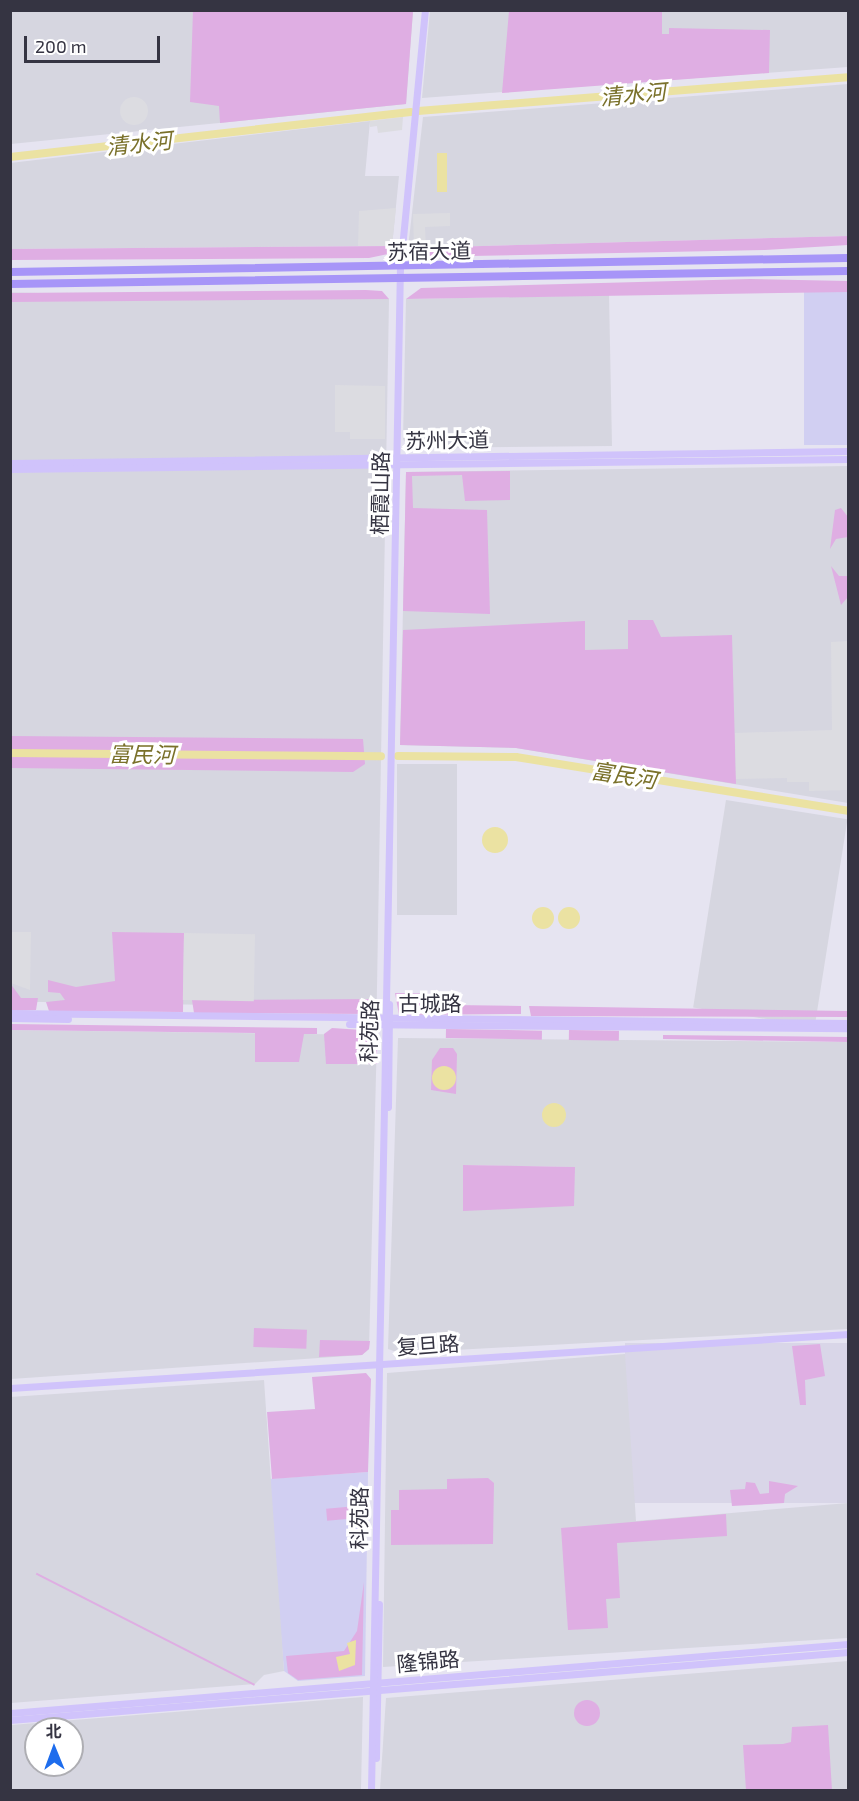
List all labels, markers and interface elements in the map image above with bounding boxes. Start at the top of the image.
scale bar [27,24,164,62]
text: 200 m [35,35,87,57]
water label: 清水河 [599,78,667,110]
water label: 清水河 [105,126,173,160]
street label: 苏宿大道 [387,238,471,264]
street label: 苏州大道 [405,427,489,453]
street label: 栖霞山路 [367,451,393,535]
water label: 富民河 [109,740,175,768]
water label: 富民河 [589,757,659,793]
street label: 古城路 [399,990,461,1016]
street label: 科苑路 [355,999,383,1063]
street label: 复旦路 [396,1330,460,1360]
street label: 科苑路 [346,1486,372,1550]
street label: 隆锦路 [396,1646,460,1676]
north arrow [24,1717,84,1777]
text: 北 [46,1721,62,1740]

